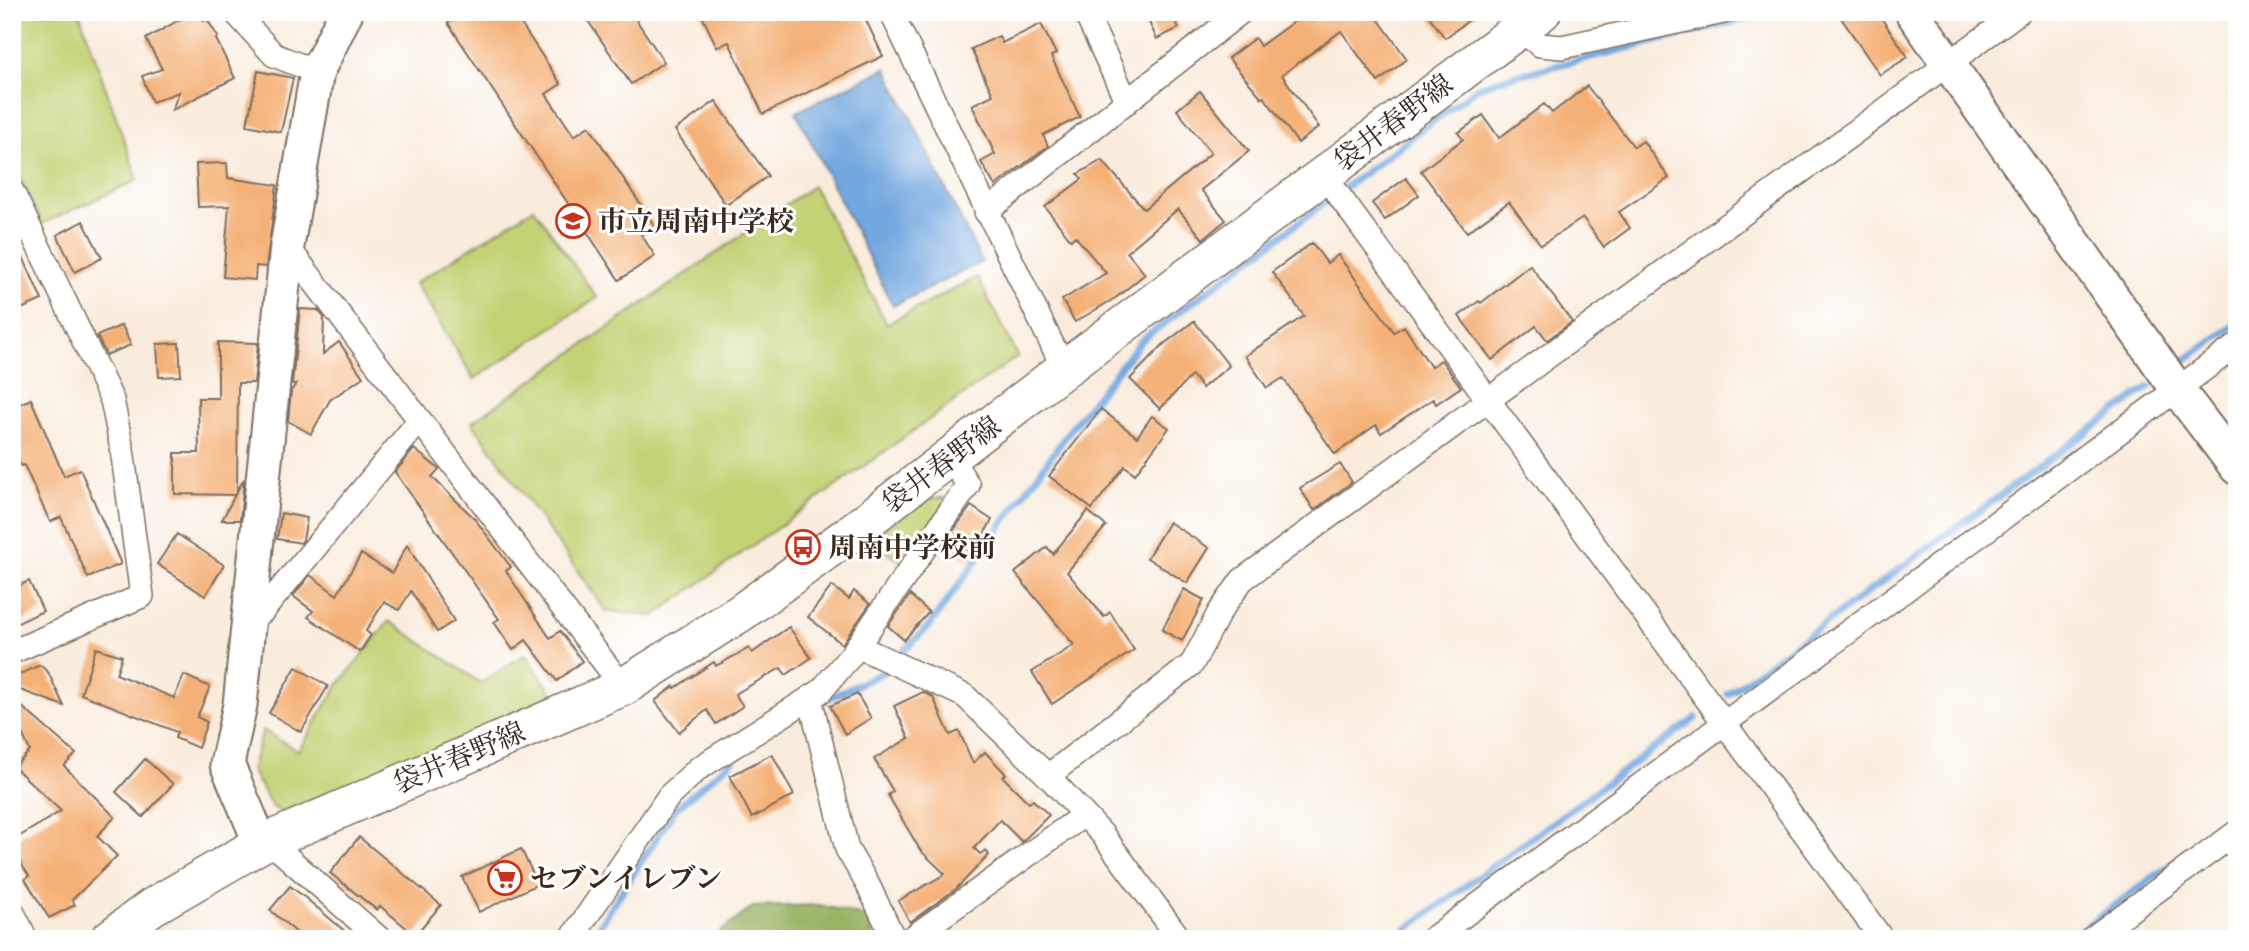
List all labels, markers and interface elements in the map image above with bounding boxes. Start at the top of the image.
street label: 袋井春野線 [1326,65,1460,179]
school or university icon: 市立周南中学校 [554,202,592,240]
place label: 市立周南中学校 [598,203,794,239]
street label: 袋井春野線 [874,407,1008,521]
bus stop icon: 周南中学校前 [784,528,822,566]
place label: 周南中学校前 [828,529,996,565]
street label: 袋井春野線 [388,713,530,801]
supermarket icon: セブンイレブン [486,859,524,897]
place label: セブンイレブン [530,860,722,896]

